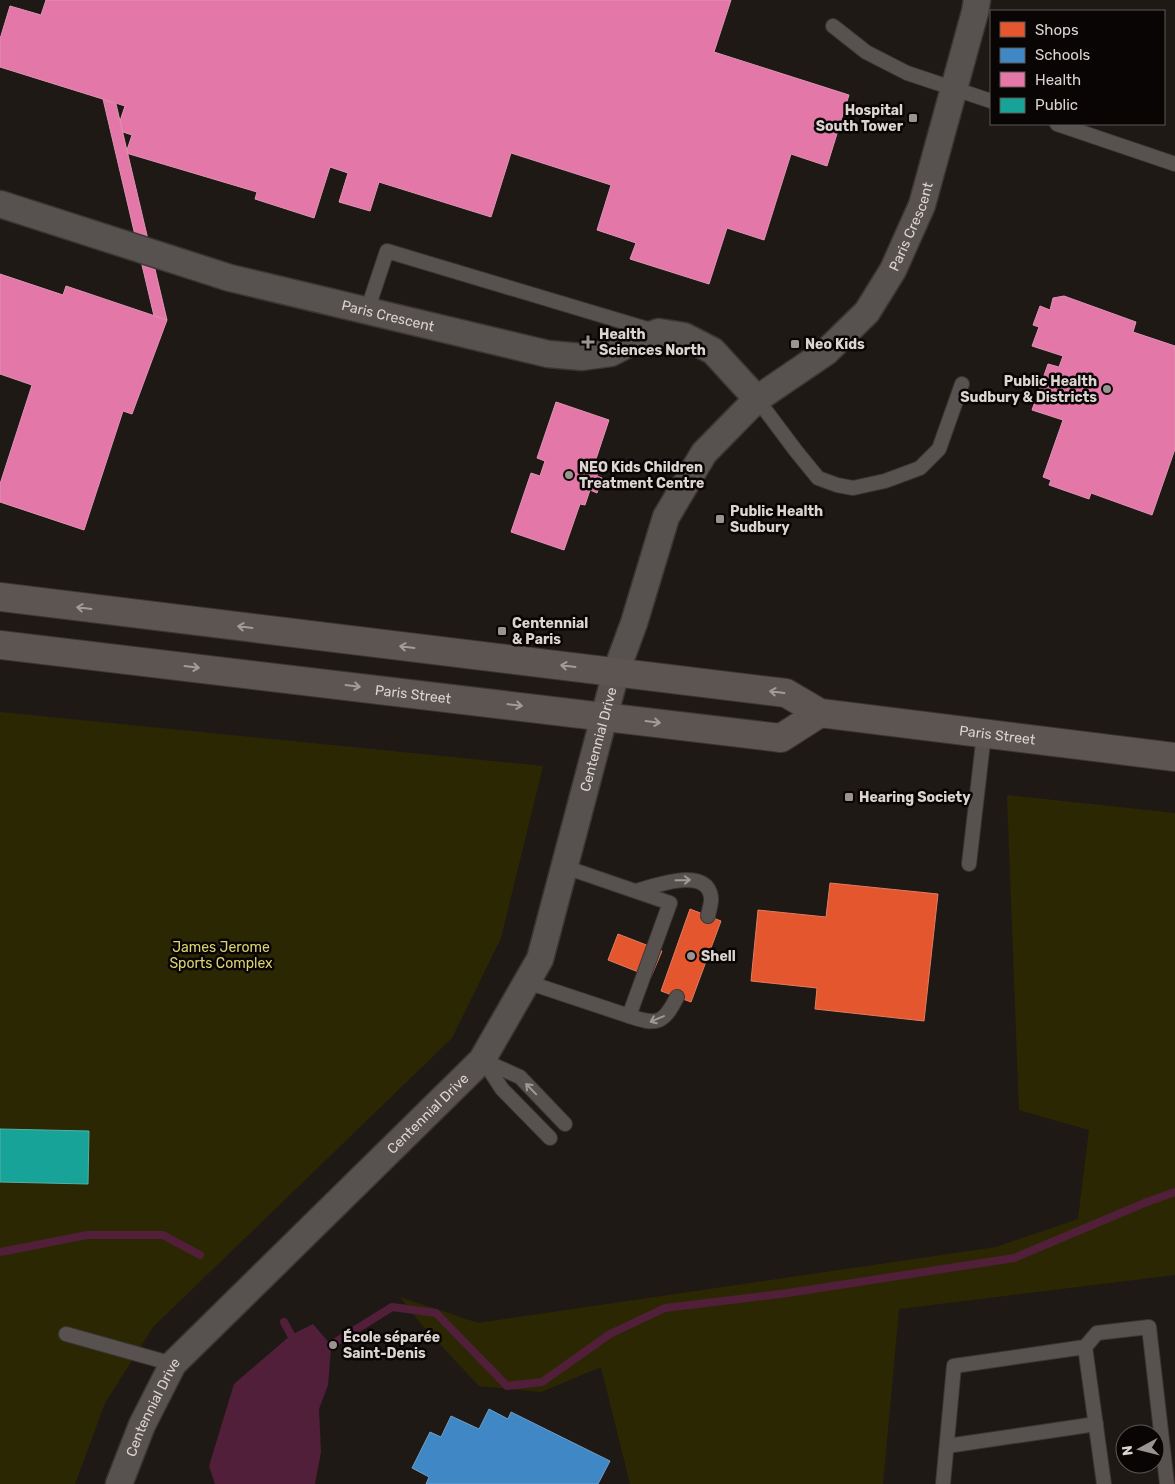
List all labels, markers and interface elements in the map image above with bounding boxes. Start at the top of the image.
legend [990,10,1165,125]
text: Shops [1035,21,1079,39]
text: Schools [1035,46,1091,64]
text: Health [1035,71,1081,89]
text: Public [1035,96,1078,114]
place label: Hospital South Tower [816,102,904,135]
marker: Hospital South Tower [907,112,919,124]
street label: Paris Crescent [886,180,937,274]
street label: Paris Crescent [340,297,436,336]
place label: Health Sciences North [599,326,706,359]
marker: Health Sciences North [581,335,595,349]
place label: Neo Kids [805,336,865,353]
marker: Neo Kids [789,338,801,350]
place label: Public Health Sudbury & Districts [960,373,1097,406]
marker: Public Health Sudbury & Districts [1101,383,1113,395]
place label: NEO Kids Children Treatment Centre [579,459,704,492]
marker: NEO Kids Children Treatment Centre [563,469,575,481]
place label: Public Health Sudbury [730,503,823,536]
marker: Public Health Sudbury [714,513,726,525]
one-way arrow [76,603,92,613]
place label: Centennial & Paris [512,615,588,648]
one-way arrow [238,622,254,632]
marker: Centennial & Paris [496,625,508,637]
one-way arrow [399,642,415,652]
one-way arrow [560,661,576,671]
one-way arrow [184,662,200,672]
one-way arrow [345,681,361,691]
street label: Paris Street [374,682,452,708]
street label: Centennial Drive [577,685,621,794]
one-way arrow [769,687,785,697]
one-way arrow [506,700,522,710]
one-way arrow [645,717,661,727]
street label: Paris Street [958,722,1037,749]
place label: Hearing Society [859,789,971,806]
marker: Hearing Society [843,791,855,803]
one-way arrow [675,876,691,885]
park label: James Jerome Sports Complex [169,939,273,972]
place label: Shell [701,948,736,965]
marker: Shell [685,950,697,962]
one-way arrow [650,1015,665,1024]
street label: Centennial Drive [384,1070,472,1158]
one-way arrow [525,1083,537,1095]
place label: École séparée Saint-Denis [343,1328,440,1362]
marker: École séparée Saint-Denis [327,1339,339,1351]
street label: Centennial Drive [123,1354,184,1459]
north arrow [1115,1424,1165,1474]
text: N [1119,1444,1137,1457]

